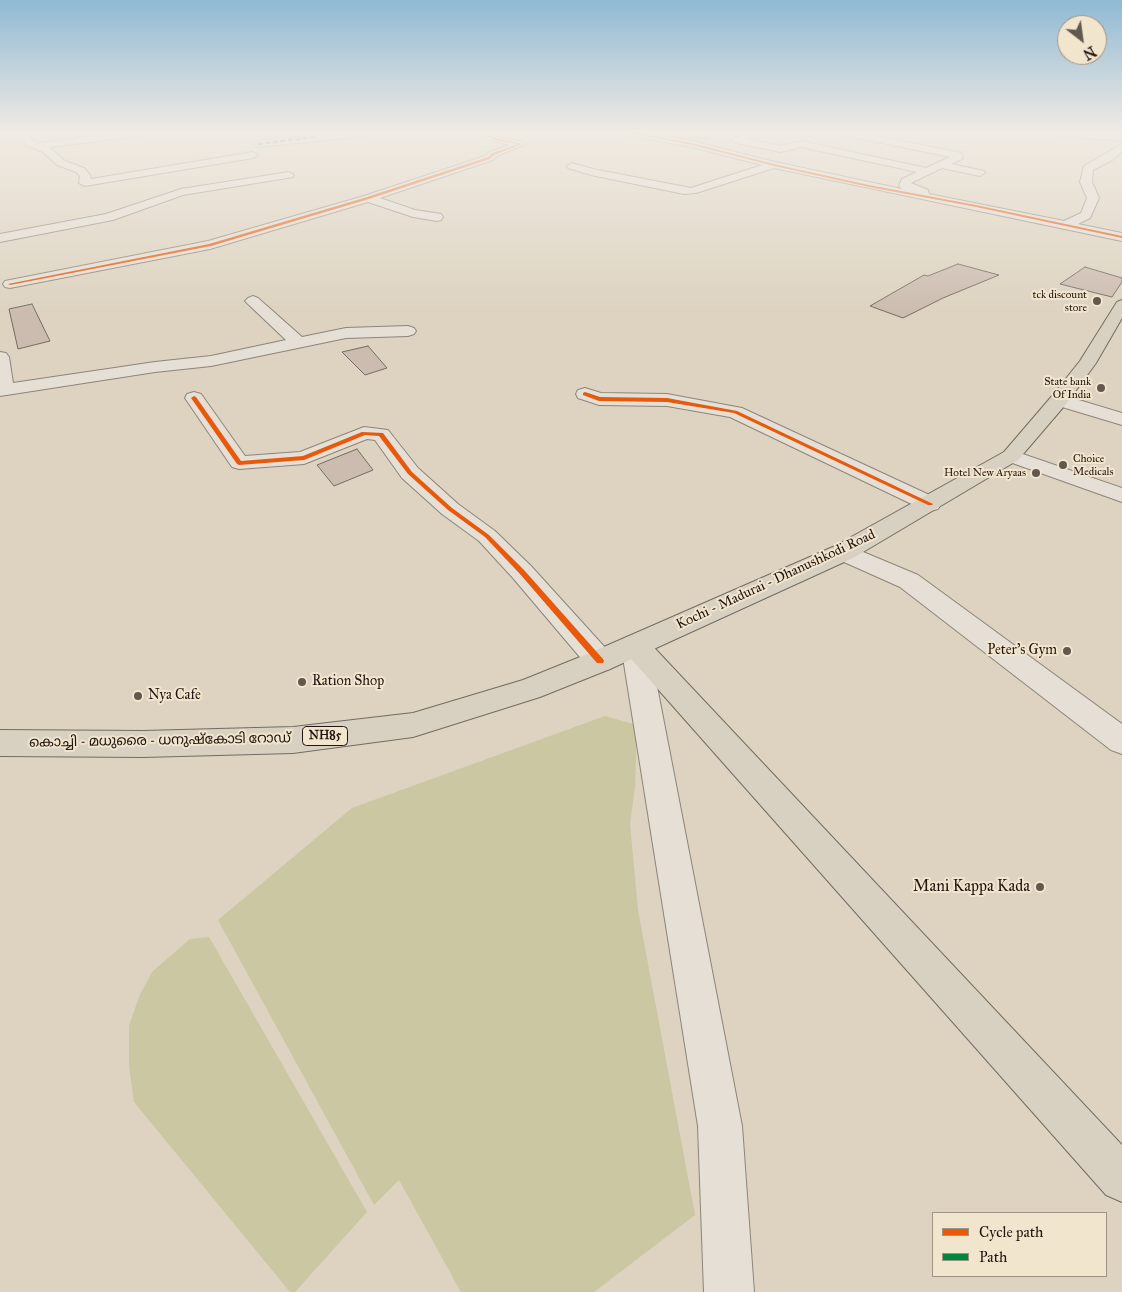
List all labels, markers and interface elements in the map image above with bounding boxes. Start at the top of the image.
north arrow [1057,15,1107,65]
text: N [1080,42,1099,63]
place label: tck discount store [1033,288,1087,314]
marker: tck discount store [1091,295,1103,307]
place label: State bank Of India [1044,375,1091,401]
marker: State bank Of India [1095,382,1107,394]
place label: Choice Medicals [1073,452,1114,478]
marker: Choice Medicals [1057,459,1069,471]
place label: Hotel New Aryaas [944,466,1026,480]
marker: Hotel New Aryaas [1030,467,1042,479]
street label: Kochi - Madurai - Dhanushkodi Road [674,526,878,634]
place label: Peter's Gym [987,643,1057,659]
marker: Peter's Gym [1061,645,1073,657]
place label: Ration Shop [312,674,384,690]
marker: Ration Shop [296,676,308,688]
place label: Nya Cafe [148,688,201,704]
marker: Nya Cafe [132,690,144,702]
road number: NH85 [302,726,348,746]
street label: കൊച്ചി - മധുരൈ - ധനുഷ്‌കോടി റോഡ് [29,730,291,752]
place label: Mani Kappa Kada [913,877,1030,897]
marker: Mani Kappa Kada [1034,881,1046,893]
legend [932,1212,1107,1277]
text: Cycle path [979,1223,1043,1241]
text: Path [979,1248,1007,1266]

